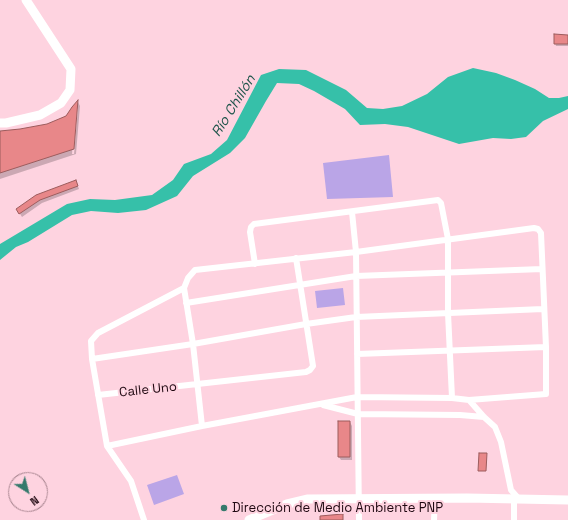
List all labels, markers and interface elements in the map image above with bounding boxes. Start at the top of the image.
water label: Río Chillón [208,72,260,140]
street label: Calle Uno [118,379,178,401]
north arrow [8,472,48,512]
text: N [27,493,42,509]
place label: Dirección de Medio Ambiente PNP [232,500,443,516]
marker: Dirección de Medio Ambiente PNP [219,503,229,513]

